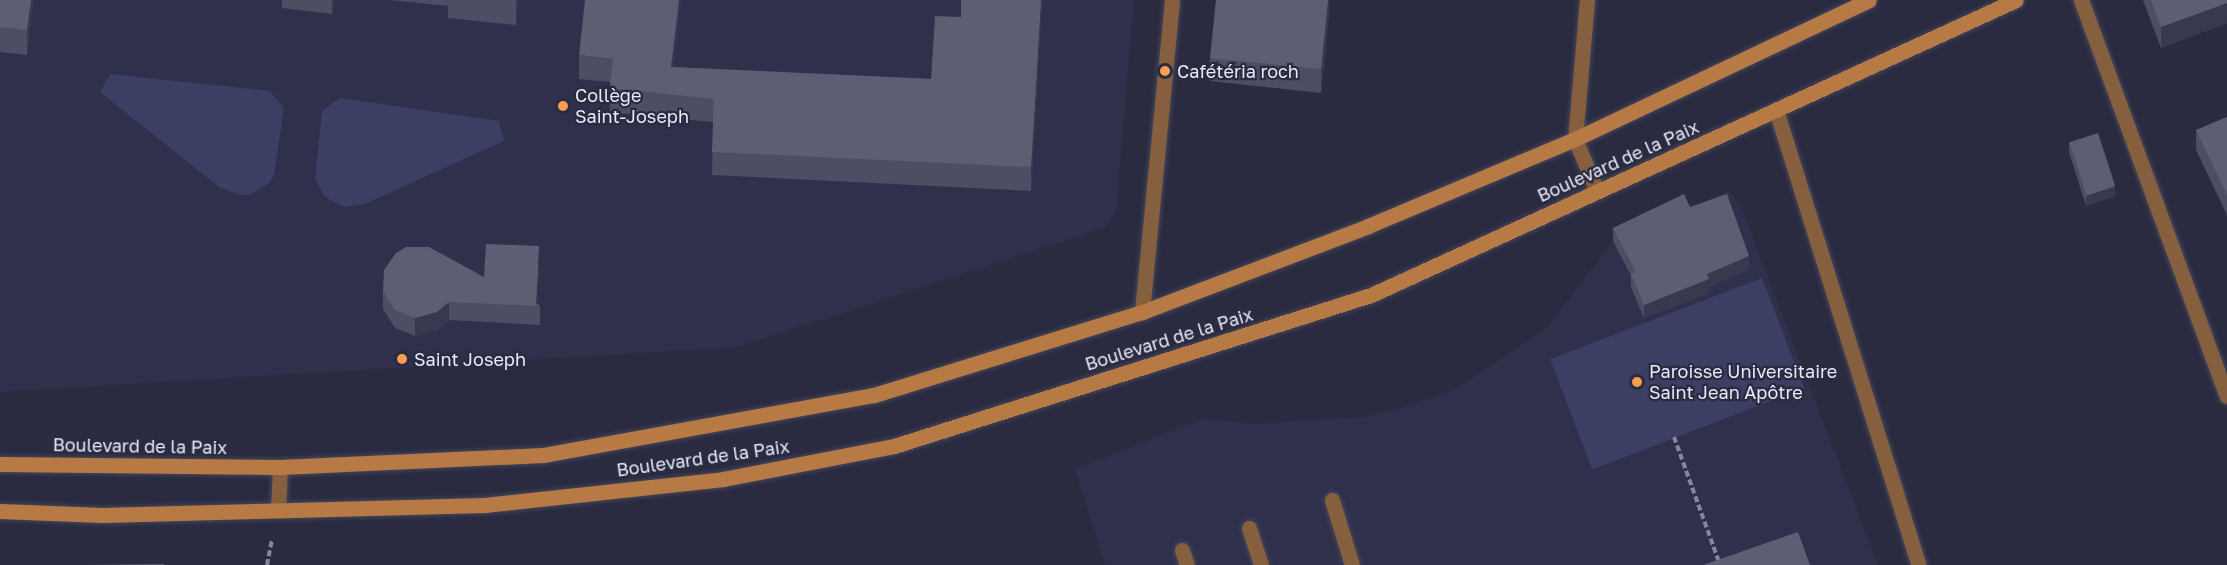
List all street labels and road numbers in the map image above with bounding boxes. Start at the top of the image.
street label: Boulevard de la Paix [1534,116,1702,206]
street label: Boulevard de la Paix [1082,303,1256,375]
street label: Boulevard de la Paix [53,434,227,458]
street label: Boulevard de la Paix [615,435,791,481]

